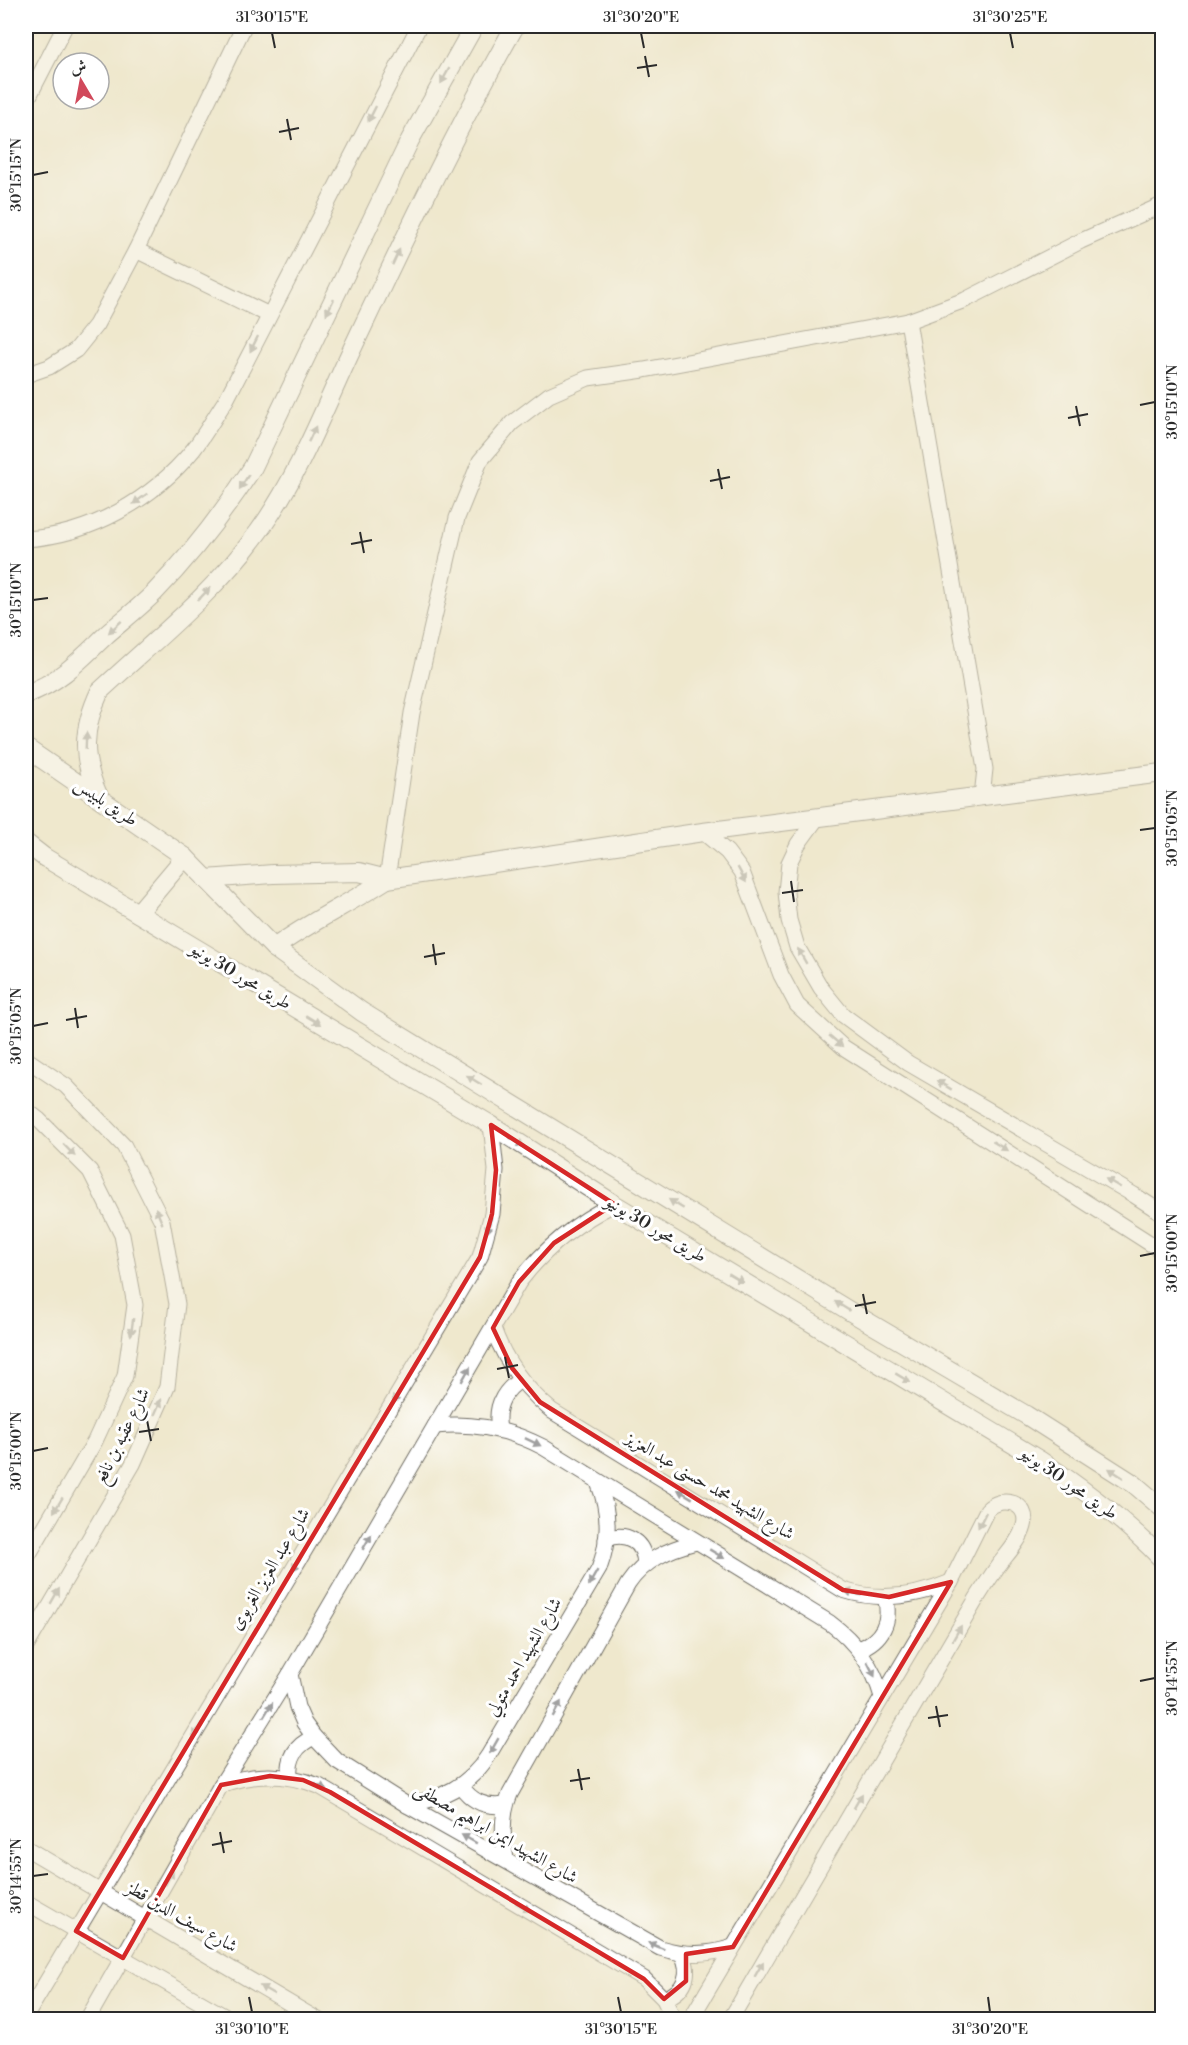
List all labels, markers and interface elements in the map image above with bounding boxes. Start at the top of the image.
text: 31°30'15"E [236,8,308,27]
text: 31°30'20"E [603,8,679,27]
text: 31°30'25"E [973,8,1047,27]
north arrow [51,51,111,111]
text: ش [69,56,88,78]
one-way arrow [440,68,451,84]
one-way arrow [367,106,377,123]
text: 30°15'15"N [7,138,26,212]
one-way arrow [391,249,400,266]
one-way arrow [326,298,335,315]
one-way arrow [250,335,259,352]
text: 30°15'10"N [1163,365,1182,439]
one-way arrow [308,425,317,442]
one-way arrow [238,474,249,490]
one-way arrow [133,492,148,504]
text: 30°15'10"N [7,563,26,637]
one-way arrow [197,587,211,602]
one-way arrow [108,620,123,633]
one-way arrow [81,731,91,750]
street label: طريق بلبيس [70,772,142,832]
text: 30°15'05"N [1163,789,1182,867]
one-way arrow [737,867,747,884]
street label: طريق محور 30 يونيو [184,936,296,1015]
one-way arrow [797,948,808,964]
text: 30°15'05"N [7,987,26,1065]
one-way arrow [305,1015,321,1026]
one-way arrow [828,1034,843,1047]
one-way arrow [466,1075,482,1086]
one-way arrow [935,1080,952,1090]
one-way arrow [508,1136,524,1148]
one-way arrow [992,1141,1009,1152]
one-way arrow [61,1142,75,1156]
one-way arrow [1105,1177,1121,1188]
street label: طريق محور 30 يونيو [599,1189,711,1268]
one-way arrow [668,1199,684,1210]
one-way arrow [154,1207,164,1225]
text: 30°15'00"N [1163,1214,1182,1292]
one-way arrow [484,1216,493,1234]
one-way arrow [728,1272,744,1283]
one-way arrow [834,1301,850,1312]
one-way arrow [127,1317,136,1336]
one-way arrow [460,1366,471,1382]
one-way arrow [895,1373,912,1383]
street label: شارع عقبه بن نافع [89,1384,159,1490]
one-way arrow [391,1388,402,1404]
one-way arrow [153,1397,163,1415]
text: 30°15'00"N [7,1412,26,1490]
street label: شارع الشهيد محمد حسنى عبد العزيز [618,1425,799,1548]
one-way arrow [524,1437,541,1447]
street label: طريق محور 30 يونيو [1014,1440,1122,1525]
one-way arrow [1108,1468,1124,1479]
one-way arrow [677,1489,693,1500]
one-way arrow [52,1497,63,1513]
street label: شارع عبد العزيز الغربوى [225,1504,318,1636]
one-way arrow [977,1511,987,1528]
one-way arrow [362,1533,372,1550]
one-way arrow [709,1549,725,1560]
one-way arrow [291,1555,302,1571]
one-way arrow [588,1570,598,1587]
one-way arrow [844,1587,862,1597]
one-way arrow [50,1588,61,1604]
street label: شارع الشهيد احمد متولي [481,1593,570,1722]
one-way arrow [951,1625,962,1641]
text: 30°14'55"N [1163,1640,1182,1716]
one-way arrow [866,1660,876,1678]
one-way arrow [552,1700,562,1717]
one-way arrow [262,1702,273,1718]
one-way arrow [192,1722,202,1739]
one-way arrow [489,1738,500,1754]
street label: شارع الشهيد ايمن ابراهيم مصطفى [407,1777,582,1894]
one-way arrow [310,1782,327,1791]
one-way arrow [853,1792,863,1809]
one-way arrow [460,1834,477,1844]
text: 30°14'55"N [7,1838,26,1914]
one-way arrow [164,1869,174,1886]
street label: شارع سيف الدين قطز [119,1875,242,1961]
one-way arrow [515,1901,531,1912]
one-way arrow [647,1941,665,1950]
one-way arrow [754,1961,765,1977]
one-way arrow [259,1985,276,1995]
text: 31°30'10"E [215,2020,289,2039]
text: 31°30'15"E [585,2020,657,2039]
text: 31°30'20"E [952,2020,1028,2039]

